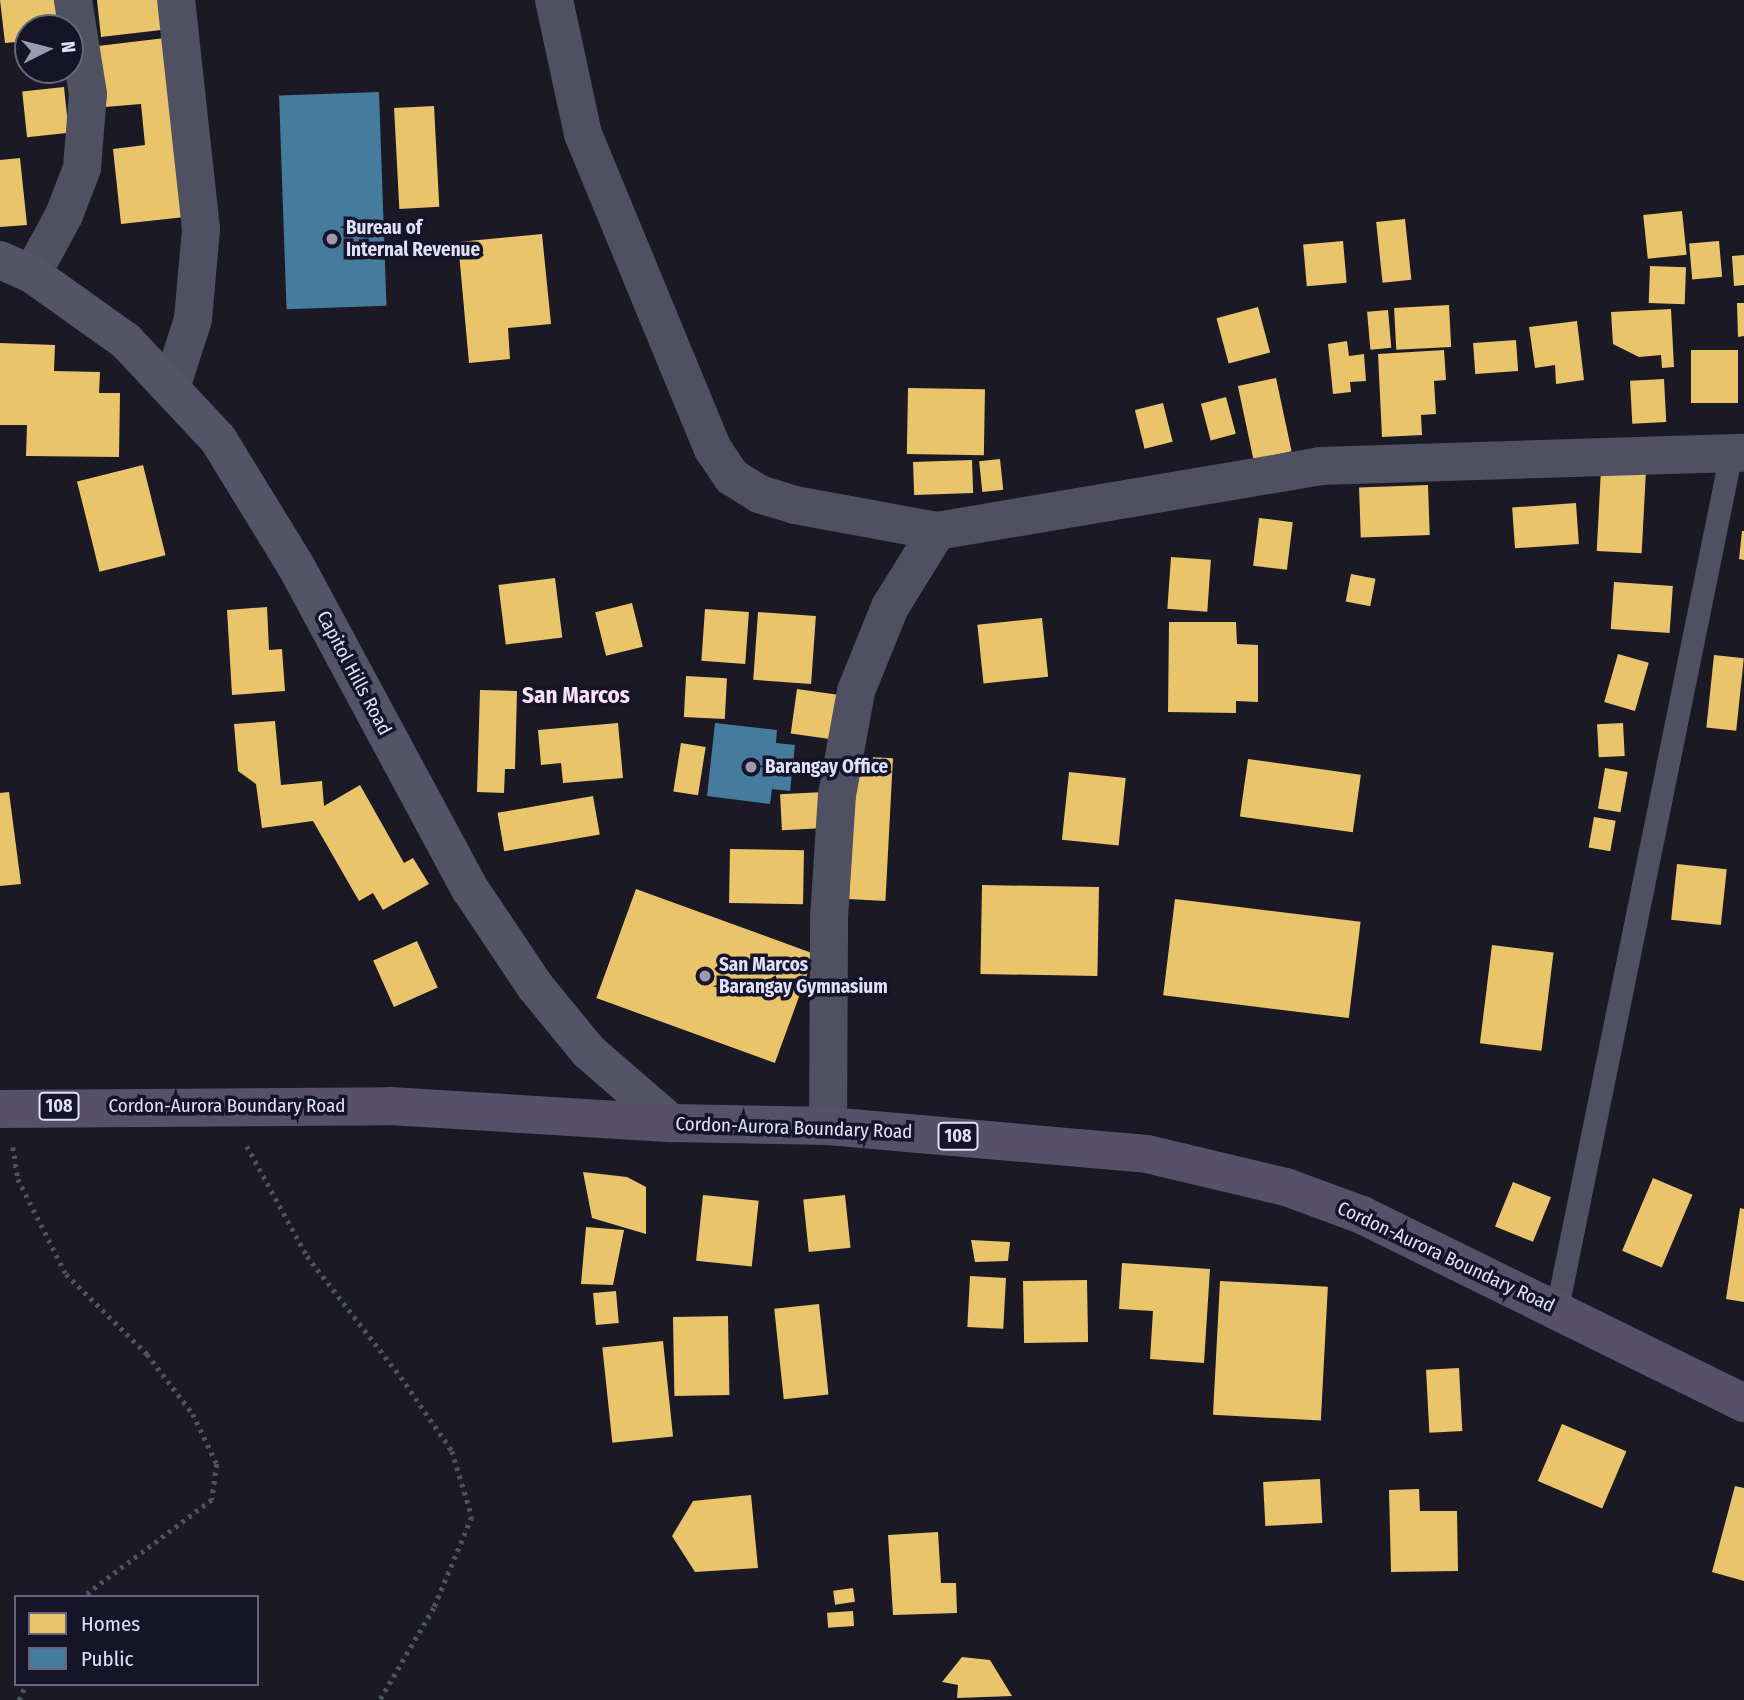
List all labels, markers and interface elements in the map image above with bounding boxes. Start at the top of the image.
north arrow [14,14,84,84]
text: N [56,40,80,54]
place label: Bureau of Internal Revenue [346,217,480,261]
marker: Bureau of Internal Revenue [324,231,340,247]
street label: Capitol Hills Road [312,607,396,739]
district label: San Marcos [522,681,630,709]
place label: Barangay Office [765,756,888,778]
marker: Barangay Office [743,759,759,775]
place label: San Marcos Barangay Gymnasium [719,954,888,998]
marker: San Marcos Barangay Gymnasium [697,968,713,984]
road number: 108 [38,1092,80,1120]
street label: Cordon-Aurora Boundary Road [108,1095,346,1117]
street label: Cordon-Aurora Boundary Road [675,1112,913,1144]
road number: 108 [937,1121,979,1150]
street label: Cordon-Aurora Boundary Road [1334,1197,1558,1317]
legend [14,1595,259,1686]
text: Homes [81,1611,140,1637]
text: Public [81,1646,133,1672]

